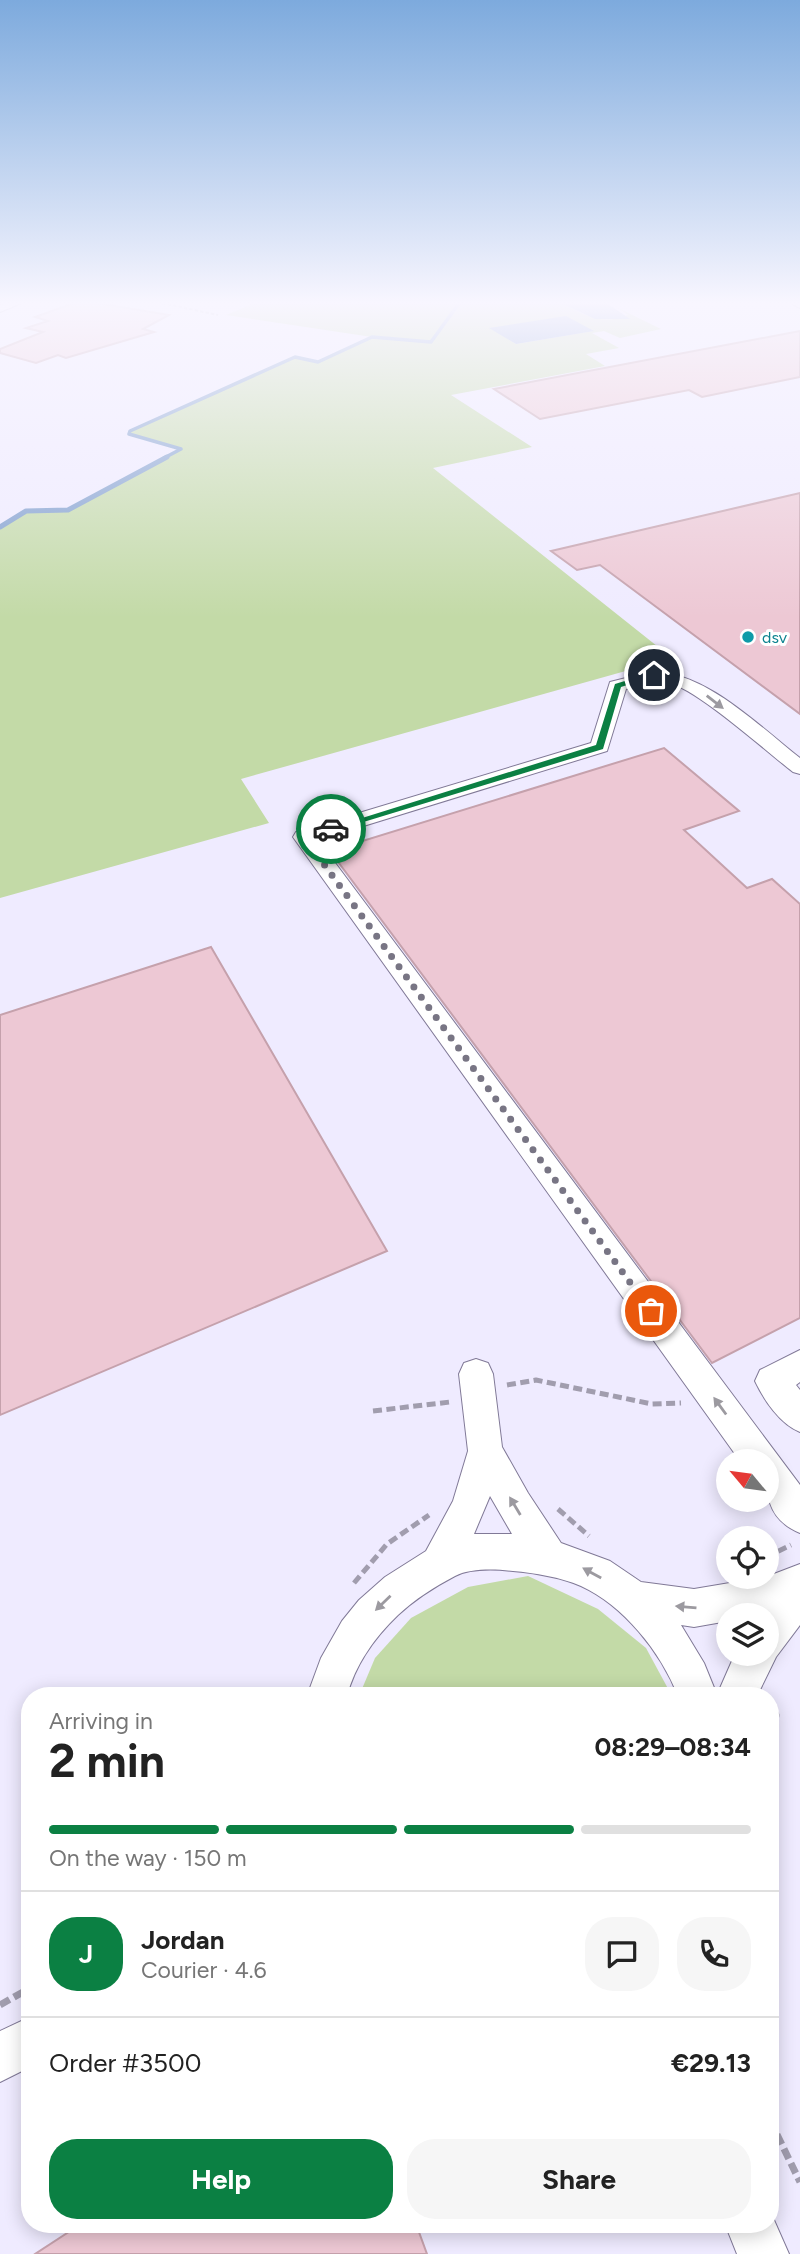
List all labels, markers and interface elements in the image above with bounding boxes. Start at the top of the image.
place label: dsv [762,628,788,647]
marker: dsv [740,629,756,645]
pin [624,645,684,705]
icon: home [635,656,673,694]
one-way arrow [705,694,723,709]
courier [296,794,366,864]
icon: car [312,810,350,848]
pin [621,1281,681,1341]
icon: bag [632,1292,670,1330]
one-way arrow [714,1397,728,1415]
north arrow [716,1449,779,1512]
map controls [716,1449,779,1666]
one-way arrow [509,1497,521,1516]
button: locate [716,1526,779,1589]
one-way arrow [582,1567,602,1579]
one-way arrow [375,1594,392,1610]
one-way arrow [675,1601,697,1612]
button: layers [716,1603,779,1666]
text: Arriving in [49,1707,153,1735]
text: 08:29–08:34 [594,1731,751,1763]
text: 2 min [49,1733,165,1789]
text: On the way · 150 m [49,1844,246,1872]
button: chat [585,1917,659,1991]
button: phone [677,1917,751,1991]
text: Jordan [141,1924,224,1956]
text: J [79,1938,93,1970]
text: Courier · 4.6 [141,1956,267,1984]
text: Order #3500 [49,2047,201,2079]
text: €29.13 [671,2047,751,2079]
button: Help [49,2139,393,2219]
button: Share [407,2139,751,2219]

